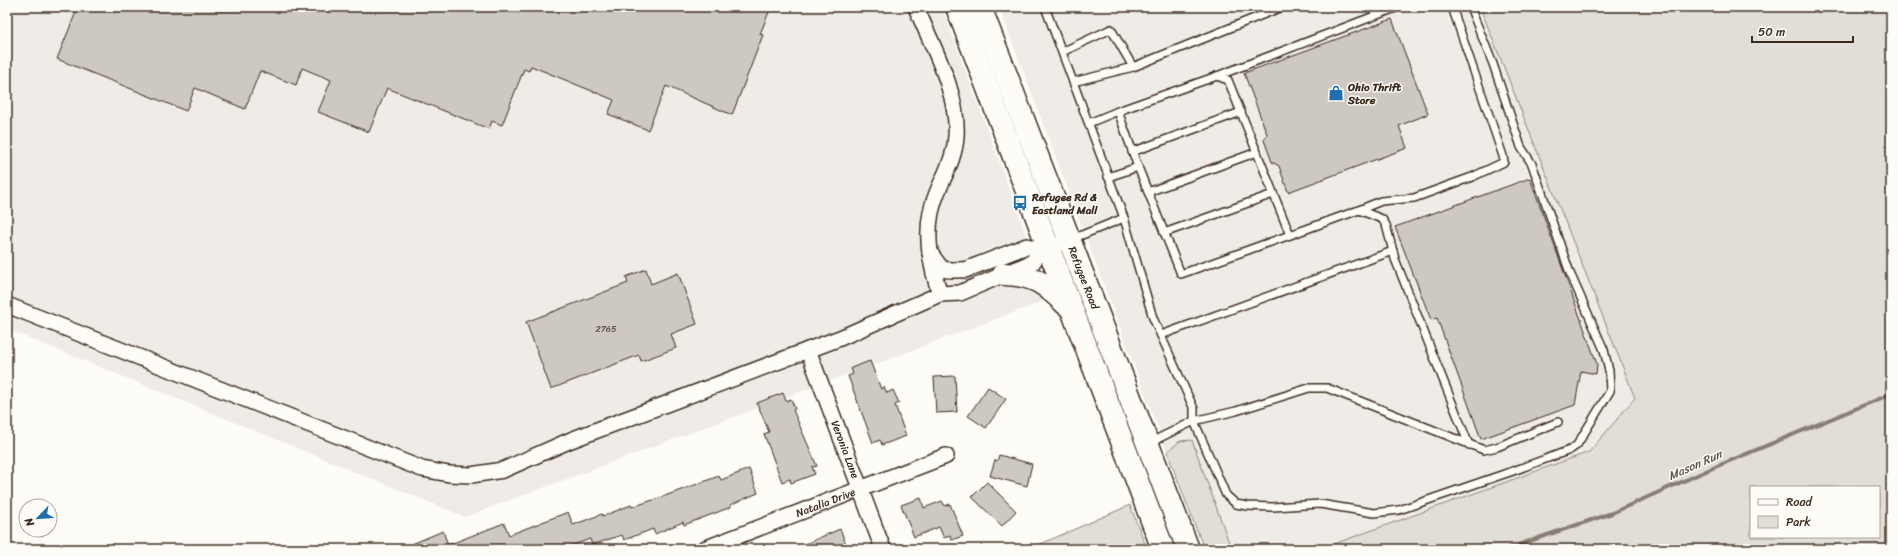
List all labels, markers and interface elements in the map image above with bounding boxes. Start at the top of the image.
scale bar [1752,18,1853,44]
text: 50 m [1758,21,1785,43]
place label: Ohio Thrift Store [1347,78,1402,110]
shop icon: Ohio Thrift Store [1327,84,1345,102]
place label: Refugee Rd & Eastland Mall [1031,188,1098,220]
bus stop icon: Refugee Rd & Eastland Mall [1011,194,1029,212]
street label: Refugee Road [1063,244,1105,313]
house number: 2765 [596,321,617,337]
street label: Veronia Lane [825,418,865,482]
water label: Mason Run [1664,443,1727,487]
street label: Natalia Drive [793,482,859,523]
legend [1750,486,1880,538]
text: Road [1786,491,1813,513]
north arrow [18,498,58,538]
text: Park [1786,511,1811,533]
text: N [19,514,40,530]

